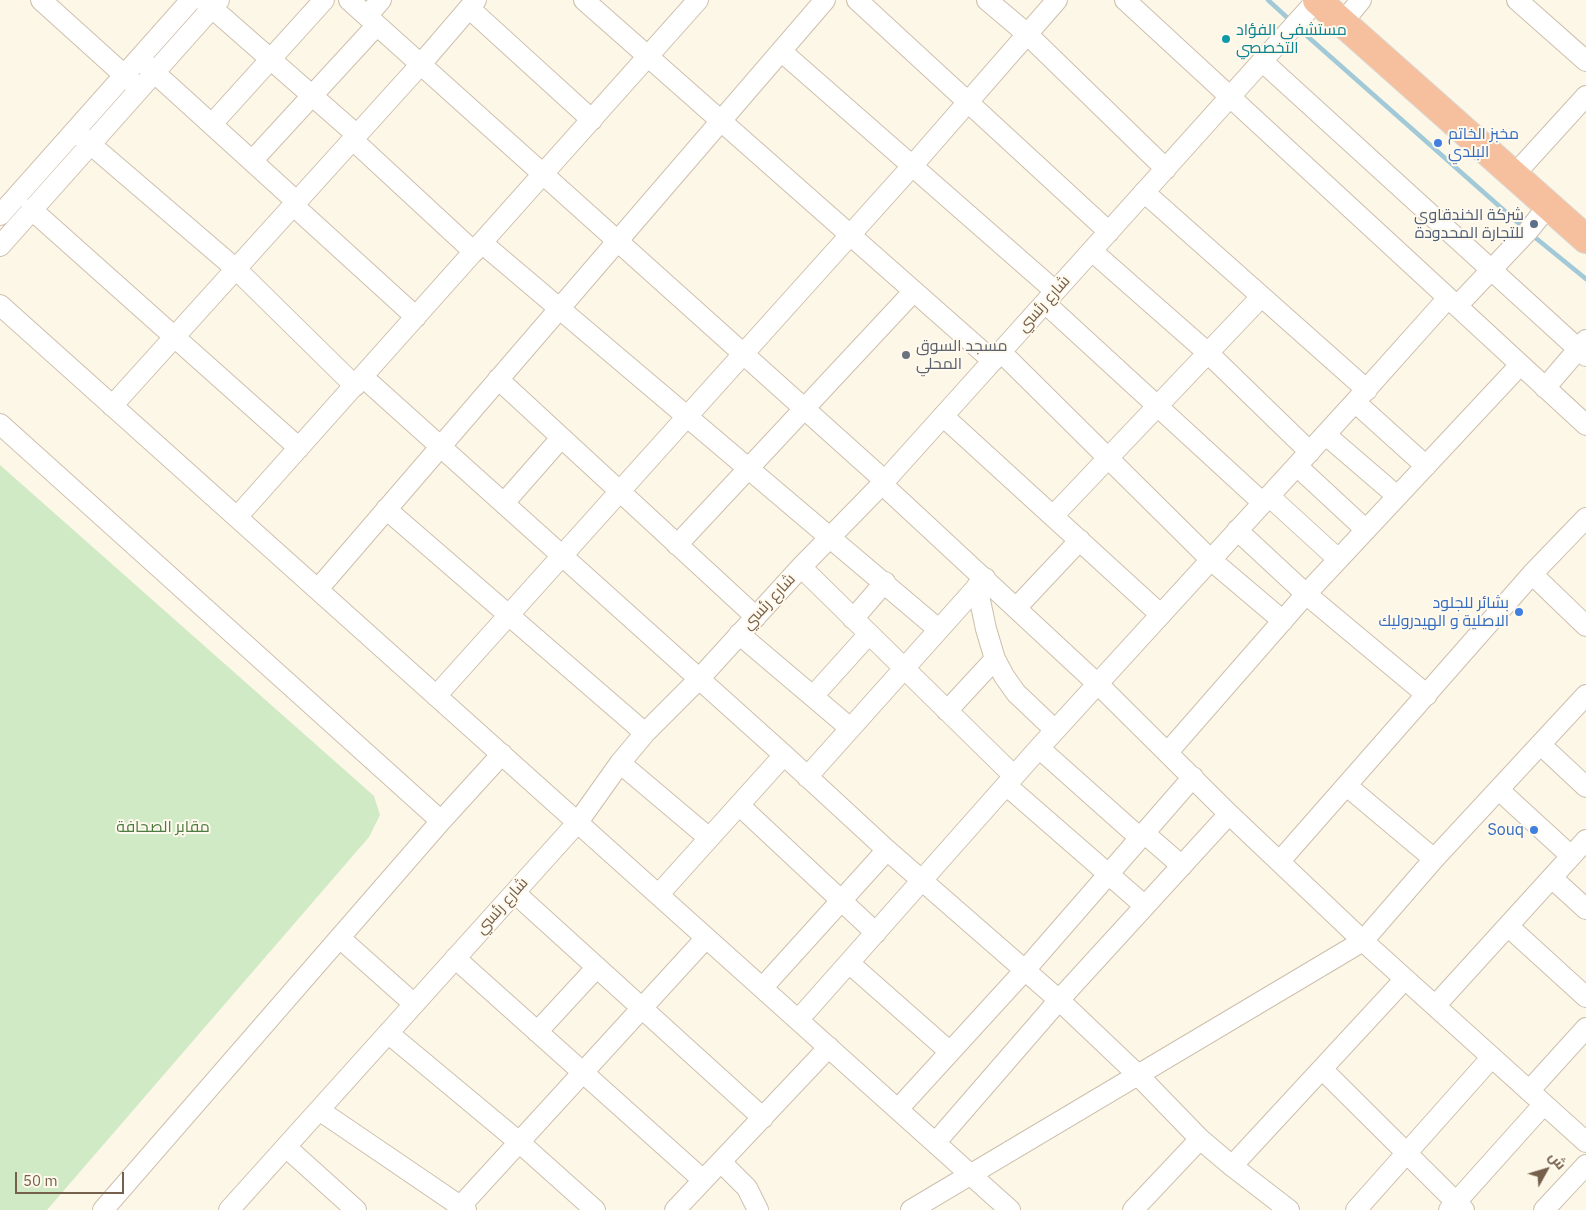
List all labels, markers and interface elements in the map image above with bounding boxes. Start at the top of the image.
place label: مستشفى الفؤاد التخصصي [1236,20,1347,58]
marker: مستشفى الفؤاد التخصصي [1220,33,1232,45]
place label: مخبز الخاتم البلدي [1448,124,1519,162]
marker: مخبز الخاتم البلدي [1432,137,1444,149]
place label: شركة الخندقاوي للتجارة المحدودة [1414,205,1524,243]
marker: شركة الخندقاوي للتجارة المحدودة [1528,218,1540,230]
street label: شارع رئسي [1014,272,1074,336]
place label: مسجد السوق المحلي [916,336,1008,374]
marker: مسجد السوق المحلي [900,349,912,361]
street label: شارع رئسي [738,570,800,634]
place label: بشائر للجلود الاصلية و الهيدروليك [1379,593,1509,631]
marker: بشائر للجلود الاصلية و الهيدروليك [1513,606,1525,618]
park label: مقابر الصحافة [116,817,210,837]
place label: Souq [1487,820,1524,840]
marker: Souq [1528,824,1540,836]
street label: شارع رئسي [472,874,532,938]
north arrow [1521,1145,1571,1195]
text: ش [1545,1148,1570,1173]
scale bar [18,1162,126,1194]
text: 50 m [23,1171,58,1190]

